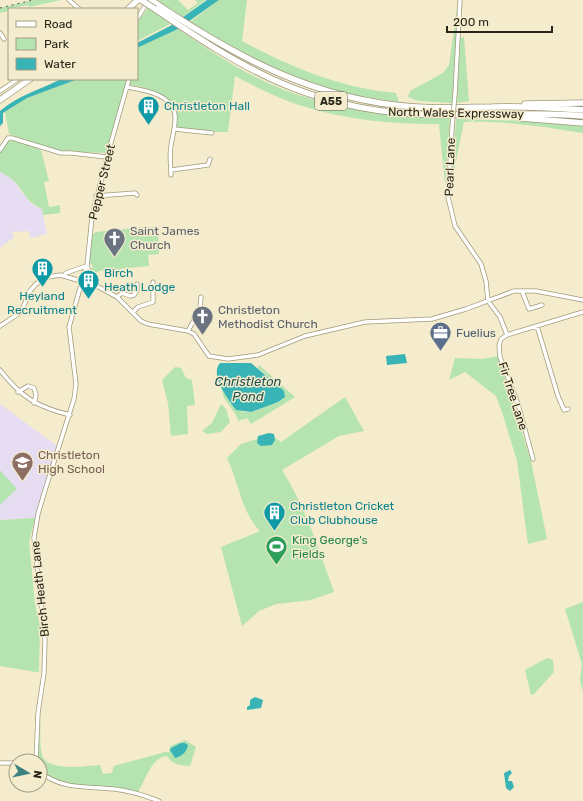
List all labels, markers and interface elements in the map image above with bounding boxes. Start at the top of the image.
legend [8,8,138,80]
scale bar [447,8,552,34]
text: 200 m [453,15,489,29]
text: Road [44,17,72,31]
text: Park [44,37,70,51]
text: Water [44,57,76,71]
road number: A55 [315,92,347,110]
building icon: Christleton Hall [135,93,161,126]
place label: Christleton Hall [164,99,250,113]
street label: North Wales Expressway [388,105,524,121]
street label: Pearl Lane [442,137,458,197]
street label: Pepper Street [86,143,118,221]
place label: Saint James Church [130,224,200,252]
church icon: Saint James Church [101,225,127,258]
building icon: Heyland Recruitment [29,256,55,289]
place label: Birch Heath Lodge [104,266,176,294]
building icon: Birch Heath Lodge [75,267,101,300]
place label: Heyland Recruitment [7,289,77,317]
place label: Christleton Methodist Church [218,303,318,331]
church icon: Christleton Methodist Church [190,304,216,337]
office icon: Fuelius [428,320,454,353]
place label: Fuelius [456,326,496,340]
street label: Fir Tree Lane [495,360,531,432]
water label: Christleton Pond [215,374,282,404]
place label: Christleton High School [38,448,105,476]
school or university icon: Christleton High School [10,449,36,482]
place label: Christleton Cricket Club Clubhouse [290,499,395,527]
building icon: Christleton Cricket Club Clubhouse [261,500,287,533]
place label: King George's Fields [292,533,368,561]
sports icon: King George's Fields [263,534,289,567]
street label: Birch Heath Lane [28,540,52,638]
north arrow [8,753,48,793]
text: N [30,770,44,779]

